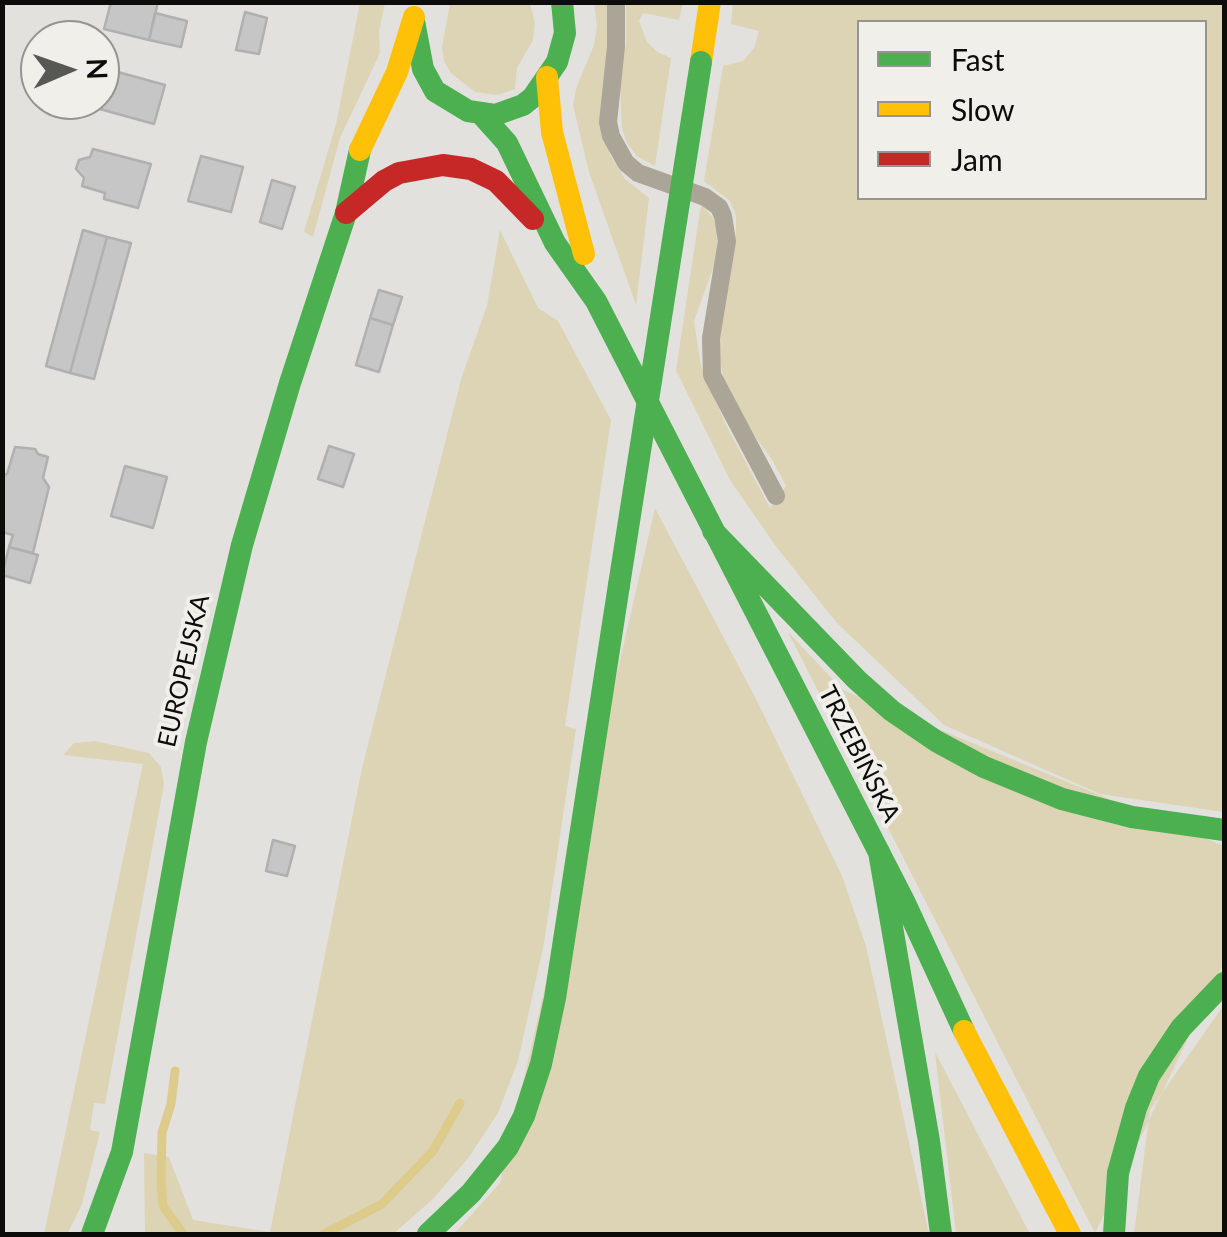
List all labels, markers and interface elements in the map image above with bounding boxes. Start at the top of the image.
north arrow [20,20,120,120]
legend [857,20,1207,200]
text: Fast [951,41,1005,77]
text: N [81,58,115,80]
text: Slow [951,91,1014,127]
text: Jam [951,141,1003,177]
street label: EUROPEJSKA [152,592,216,750]
street label: TRZEBIŃSKA [812,681,906,827]

